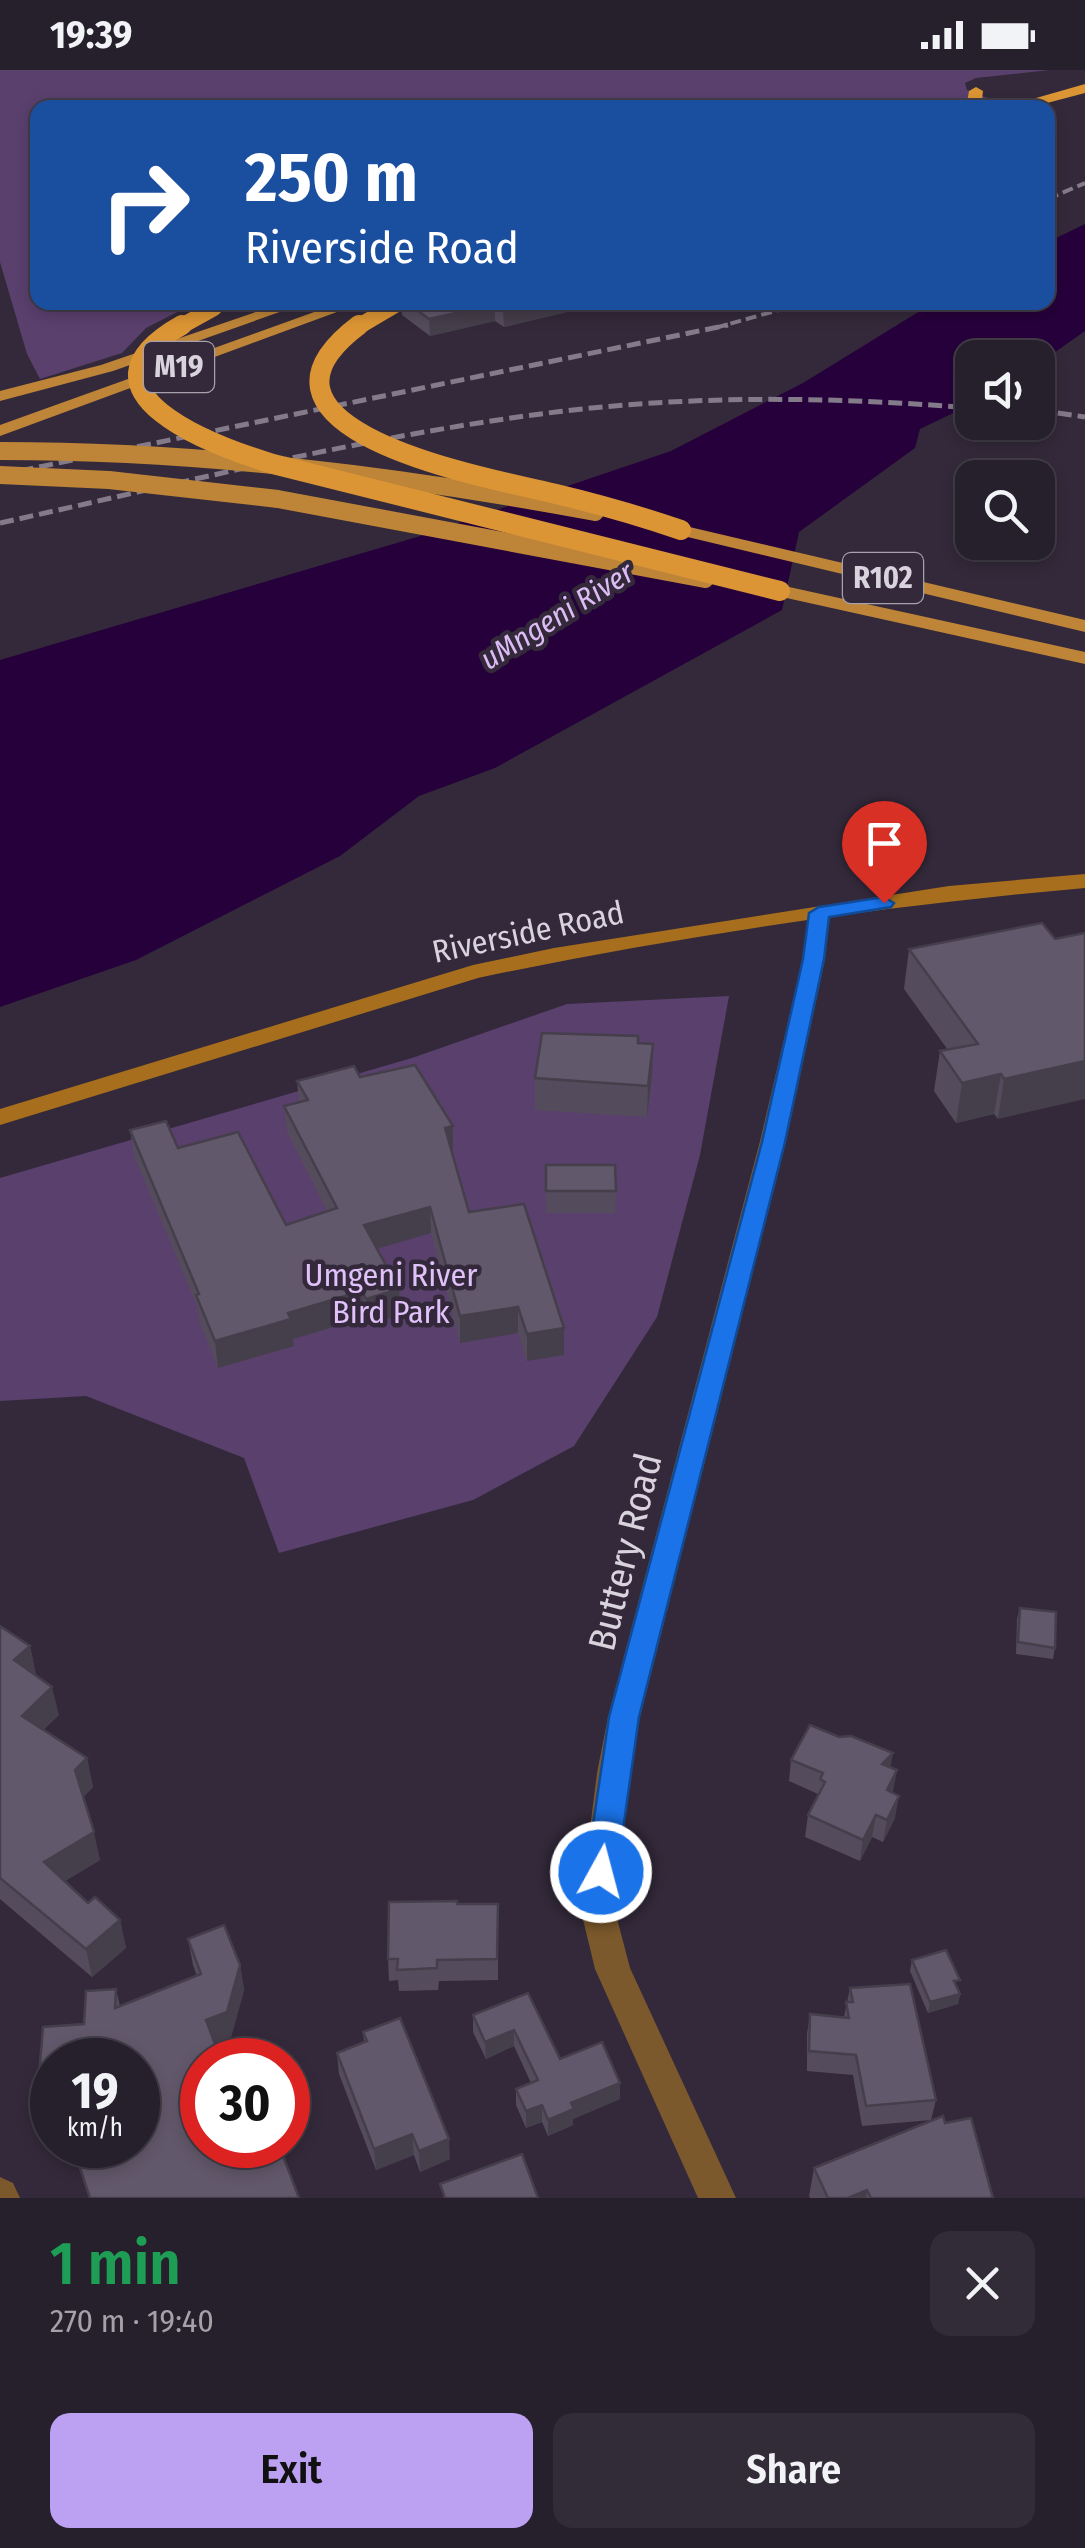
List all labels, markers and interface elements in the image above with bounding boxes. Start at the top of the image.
text: 19:39 [50,12,132,58]
text: 250 m [245,136,418,220]
icon: right [80,140,210,270]
text: Riverside Road [245,221,519,275]
map controls [955,340,1055,560]
button: sound [955,340,1055,440]
road number: M19 [144,342,214,392]
button: search [955,460,1055,560]
road number: R102 [843,553,923,603]
water label: uMngeni River [474,554,642,677]
pin [842,801,927,904]
icon: arrive [857,816,912,871]
street label: Riverside Road [429,893,627,971]
park label: Umgeni River Bird Park [305,1256,477,1331]
street label: Buttery Road [578,1449,672,1655]
position arrow [549,1820,653,1924]
speed limit sign: 30 [180,2038,310,2168]
text: 19 [71,2061,118,2121]
text: km/h [67,2113,123,2143]
text: 1 min [50,2228,181,2300]
button: close [930,2231,1035,2336]
text: 270 m · 19:40 [50,2302,214,2340]
button: Exit [50,2413,533,2528]
button: Share [553,2413,1035,2528]

